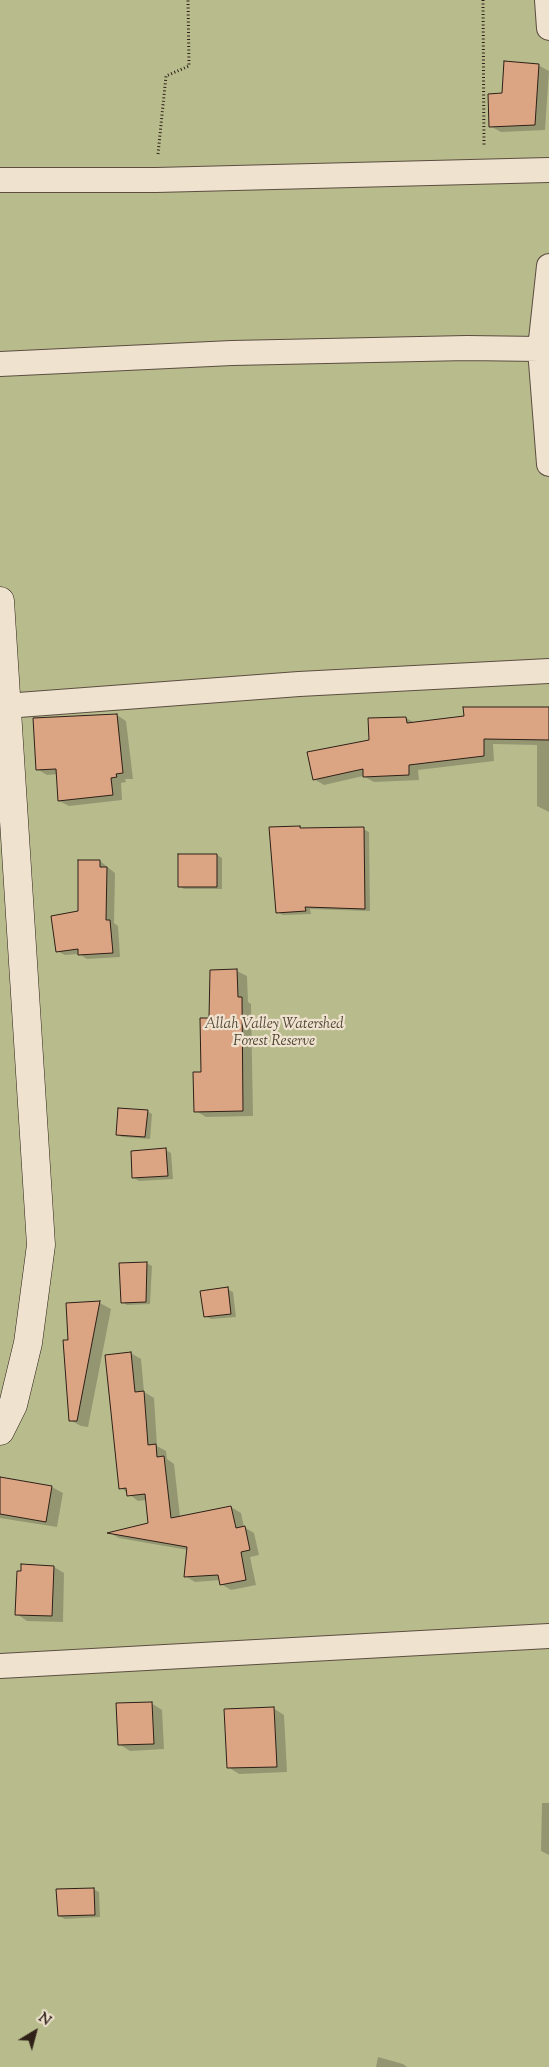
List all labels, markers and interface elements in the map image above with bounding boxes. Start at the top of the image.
park label: Allah Valley Watershed Forest Reserve [204,1016,344,1051]
north arrow [10,2007,60,2057]
text: N [34,2009,55,2031]

